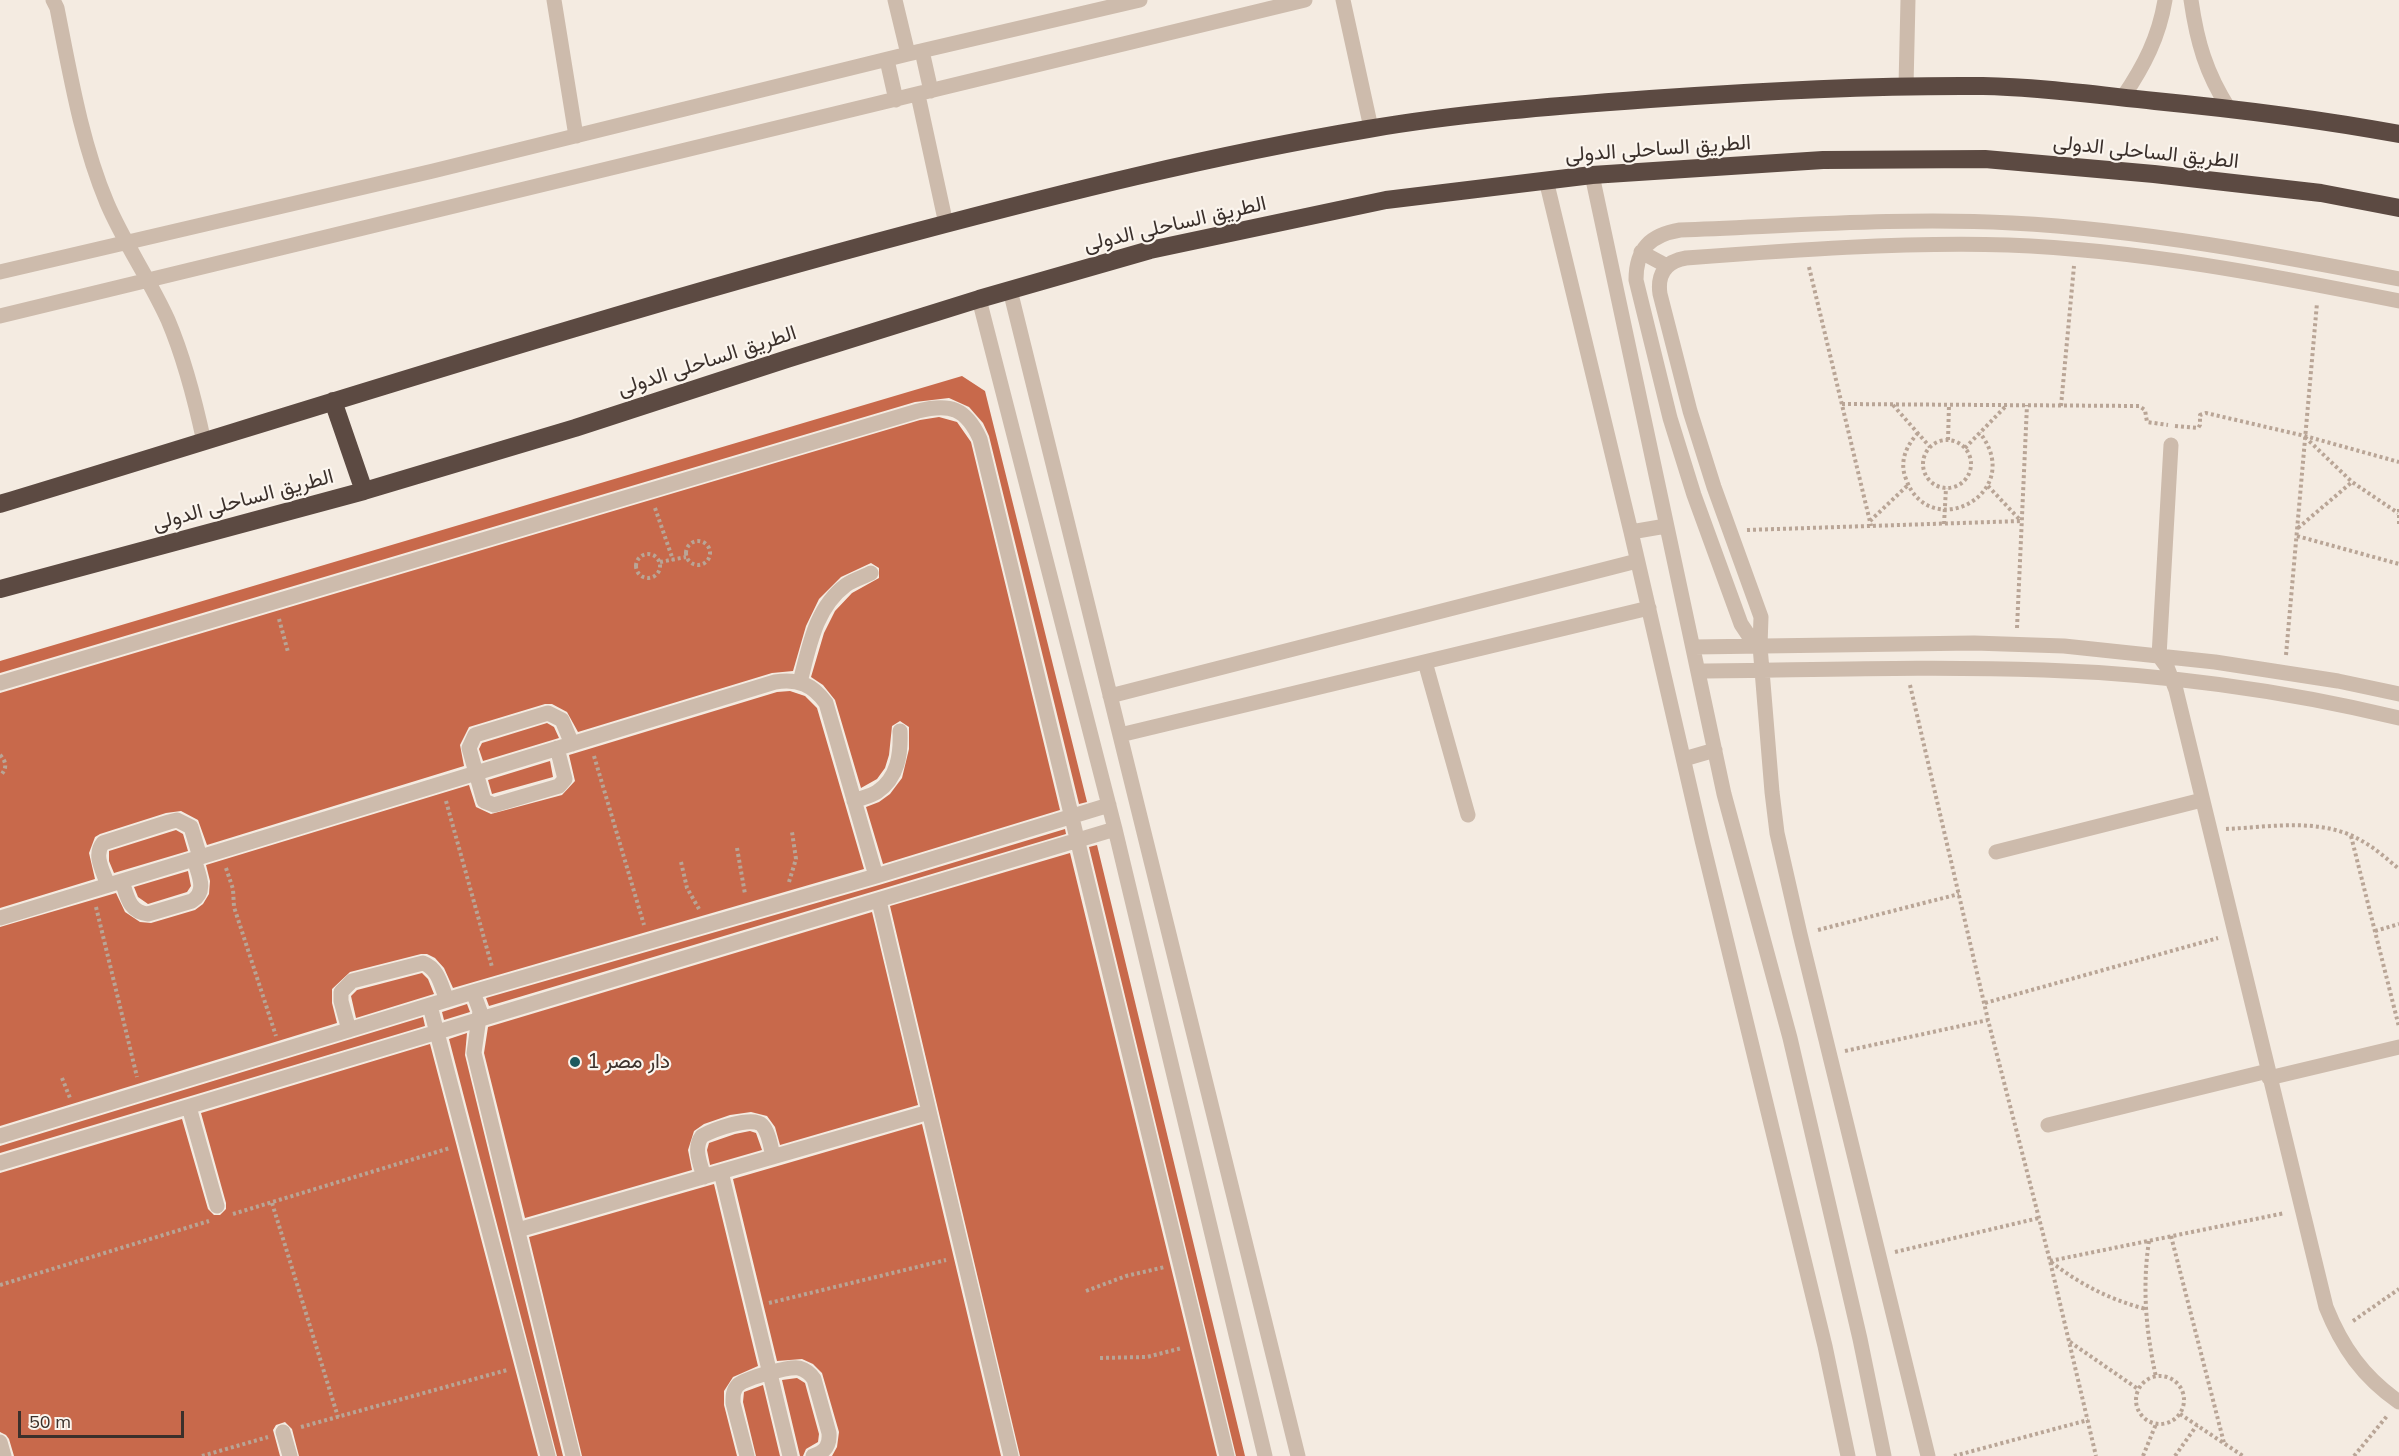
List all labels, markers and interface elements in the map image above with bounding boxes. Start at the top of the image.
street label: الطريق الساحلى الدولى [1564,130,1752,168]
street label: الطريق الساحلى الدولى [2052,130,2240,174]
street label: الطريق الساحلى الدولى [1081,191,1269,257]
street label: الطريق الساحلى الدولى [614,320,800,402]
street label: الطريق الساحلى الدولى [150,464,336,536]
place label: دار مصر 1 [587,1049,670,1075]
marker: دار مصر 1 [568,1055,582,1069]
scale bar [21,1399,188,1437]
text: 50 m [29,1410,71,1433]

